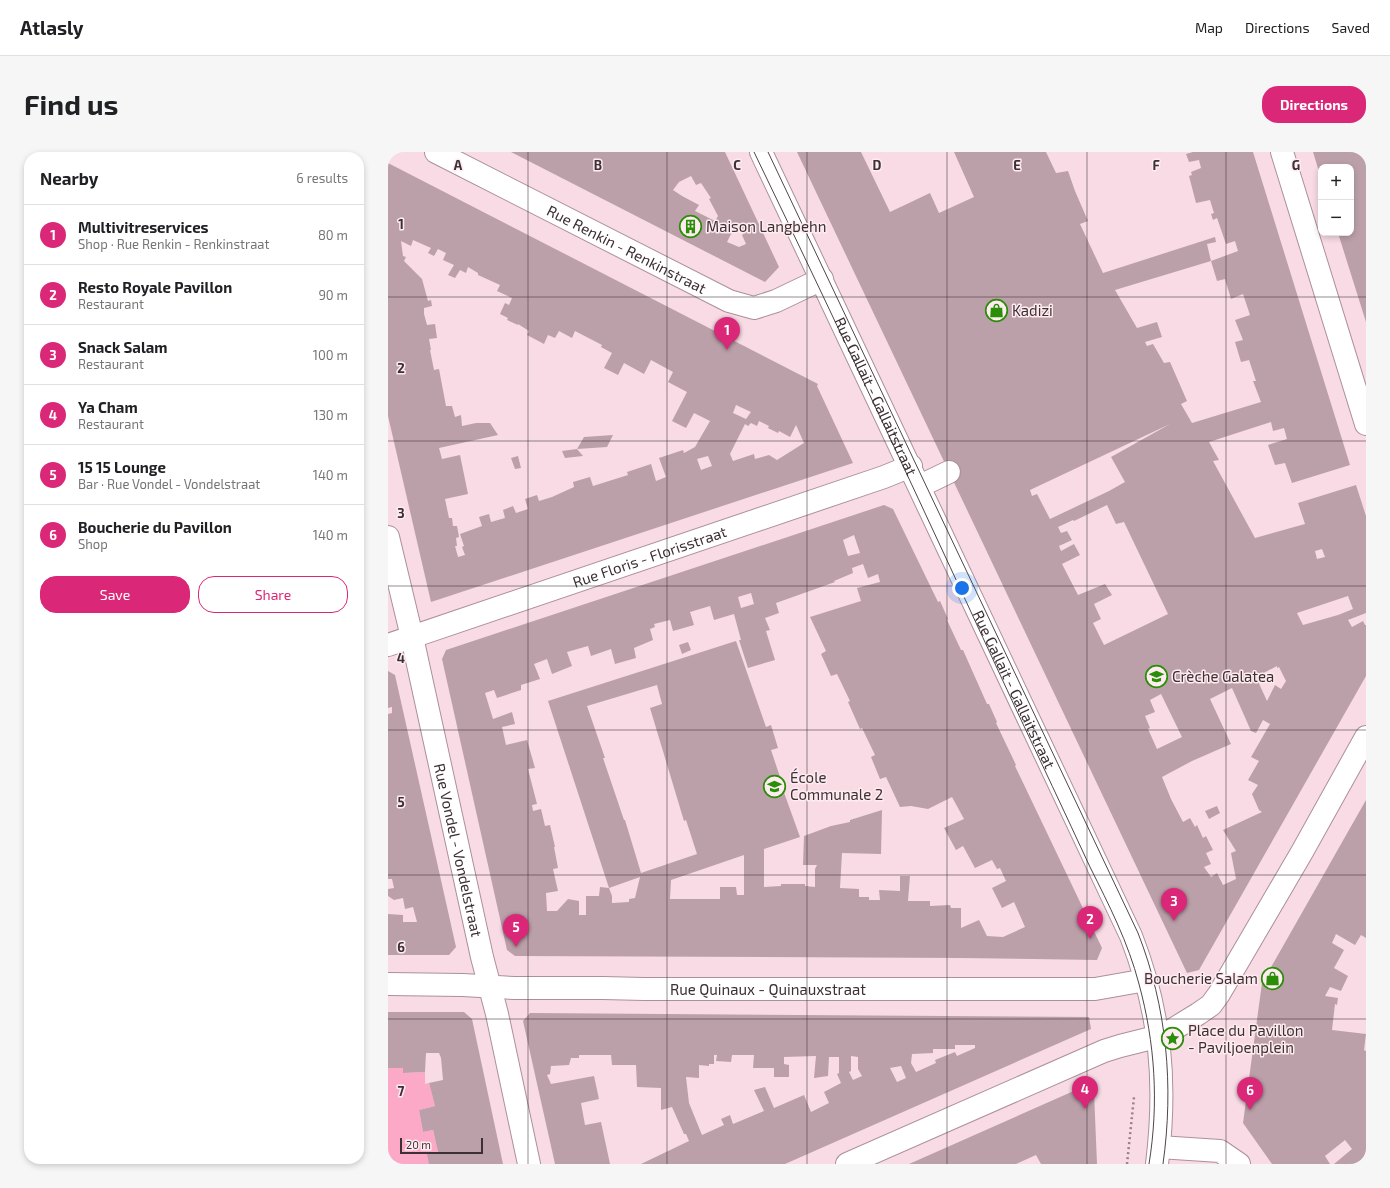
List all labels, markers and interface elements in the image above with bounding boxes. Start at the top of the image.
text: Atlasly [20,16,84,39]
text: Map [1195,19,1223,36]
text: Directions [1245,19,1310,36]
text: Saved [1332,19,1370,36]
button: Directions [1262,86,1366,123]
text: Find us [24,87,118,121]
text: A [454,157,463,173]
text: B [594,157,602,173]
text: C [733,157,741,173]
text: D [873,157,882,173]
text: E [1013,157,1021,173]
text: F [1152,157,1160,173]
text: G [1292,157,1300,173]
map controls [1318,164,1354,236]
button: + [1318,164,1354,200]
text: Nearby [40,168,98,188]
text: 6 results [296,170,348,186]
button: − [1318,200,1354,236]
street label: Rue Renkin - Renkinstraat [544,201,710,297]
building icon: Maison Langbehn [677,213,703,239]
text: 1 [398,216,404,232]
place label: Maison Langbehn [706,217,826,235]
text: Multivitreservices [78,218,209,236]
text: 1 [50,227,56,243]
text: 80 m [318,227,348,243]
text: Shop · Rue Renkin - Renkinstraat [78,236,269,252]
text: Resto Royale Pavillon [78,278,232,296]
text: 2 [49,287,57,303]
text: 90 m [318,287,348,303]
text: Restaurant [78,296,144,312]
shop icon: Kadizi [984,297,1010,323]
place label: Kadizi [1012,301,1053,319]
street label: Rue Gallait - Gallaitstraat [831,314,921,478]
pin: 1 [714,317,740,350]
text: Snack Salam [78,338,168,356]
text: 3 [49,347,57,363]
text: 100 m [313,347,348,363]
text: Restaurant [78,356,144,372]
text: 2 [397,360,405,376]
text: Ya Cham [78,398,138,416]
text: 4 [49,407,57,423]
text: 130 m [313,407,348,423]
text: Restaurant [78,416,144,432]
text: 15 15 Lounge [78,458,166,476]
text: 5 [49,467,57,483]
text: 140 m [313,467,348,483]
text: Bar · Rue Vondel - Vondelstraat [78,476,260,492]
text: 3 [397,505,405,521]
text: Boucherie du Pavillon [78,518,232,536]
street label: Rue Floris - Florisstraat [570,522,729,591]
text: 6 [49,527,57,543]
text: 140 m [313,527,348,543]
text: Shop [78,536,108,552]
button: Save [40,576,190,613]
button: Share [198,576,348,613]
your location [952,578,972,598]
street label: Rue Gallait - Gallaitstraat [969,607,1060,771]
text: 4 [397,650,405,666]
school or university icon: Crèche Galatea [1143,663,1169,689]
place label: Crèche Galatea [1172,667,1274,685]
street label: Rue Vondel - Vondelstraat [431,762,486,939]
place label: École Communale 2 [790,768,883,803]
school or university icon: École Communale 2 [762,773,788,799]
text: 5 [397,794,405,810]
pin: 3 [1161,888,1187,921]
pin: 2 [1077,906,1103,939]
pin: 5 [503,914,529,947]
text: 6 [397,939,405,955]
shop icon: Boucherie Salam [1260,965,1286,991]
place label: Boucherie Salam [1144,969,1258,987]
street label: Rue Quinaux - Quinauxstraat [670,980,866,999]
place label: Place du Pavillon - Paviljoenplein [1188,1021,1304,1057]
place icon: Place du Pavillon - Paviljoenplein [1160,1026,1186,1052]
pin: 4 [1072,1076,1098,1109]
pin: 6 [1237,1077,1263,1110]
text: 7 [398,1083,405,1099]
scale bar [400,1136,483,1155]
text: 20 m [406,1138,431,1151]

